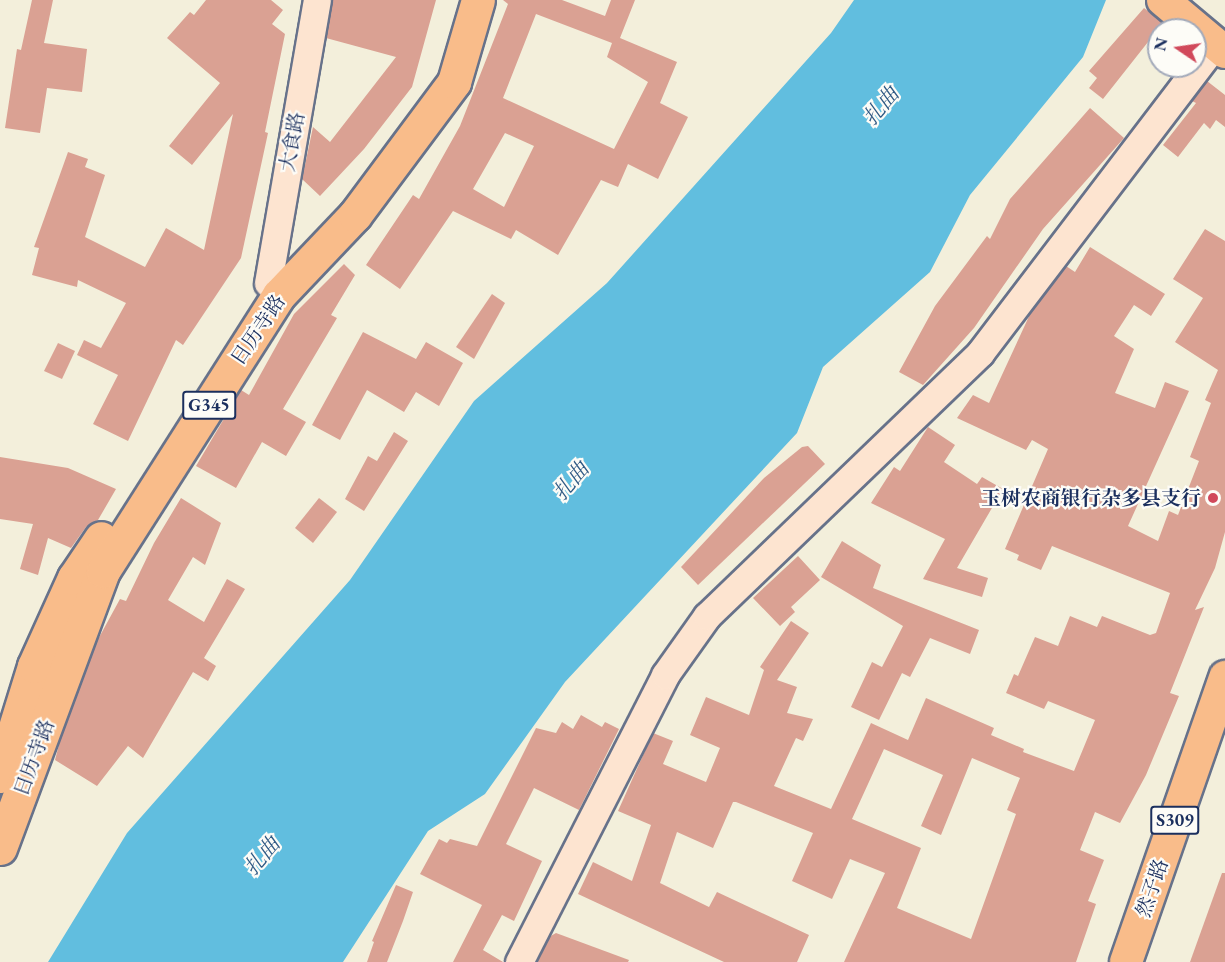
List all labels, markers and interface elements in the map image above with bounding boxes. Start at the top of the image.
north arrow [1147,18,1207,78]
text: N [1149,36,1173,53]
water label: 扎曲 [858,82,904,130]
street label: 大食路 [275,110,309,174]
street label: 日历寺路 [226,290,290,370]
road number: G345 [182,390,236,420]
water label: 扎曲 [548,457,594,505]
place label: 玉树农商银行杂多县支行 [981,486,1201,510]
marker: 玉树农商银行杂多县支行 [1206,491,1220,505]
street label: 日历寺路 [9,716,59,800]
road number: S309 [1150,805,1200,835]
water label: 扎曲 [239,832,285,880]
street label: 然子路 [1131,856,1173,920]

